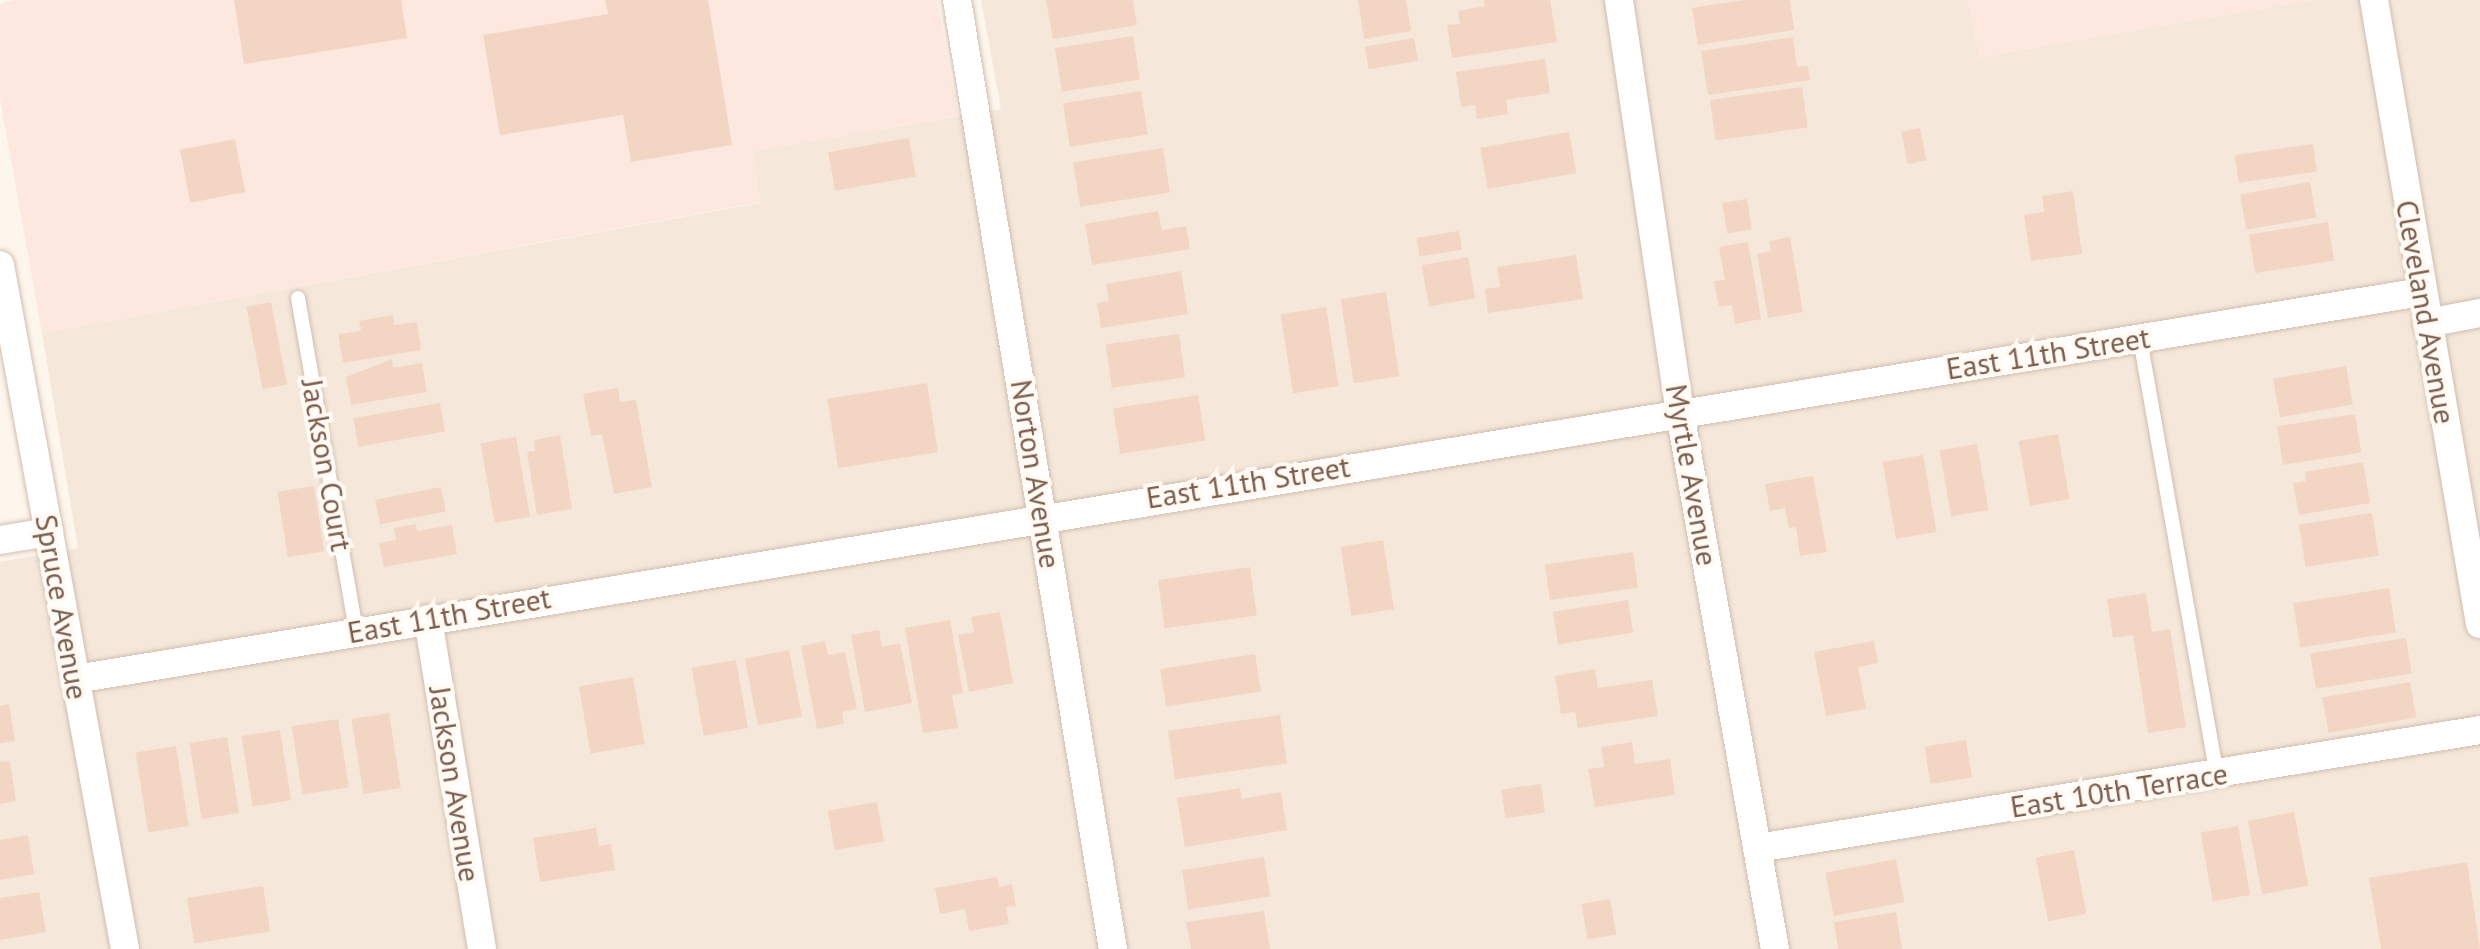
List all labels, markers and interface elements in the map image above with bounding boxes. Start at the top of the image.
street label: Cleveland Avenue [2389,197,2463,427]
street label: East 11th Street [1944,319,2152,387]
street label: Jackson Court [294,376,360,554]
street label: Norton Avenue [1003,377,1069,571]
street label: Myrtle Avenue [1658,381,1726,569]
street label: East 11th Street [1144,448,1352,516]
street label: Spruce Avenue [28,511,96,703]
street label: East 11th Street [345,579,553,651]
street label: Jackson Avenue [422,683,488,885]
street label: East 10th Terrace [2007,755,2231,825]

